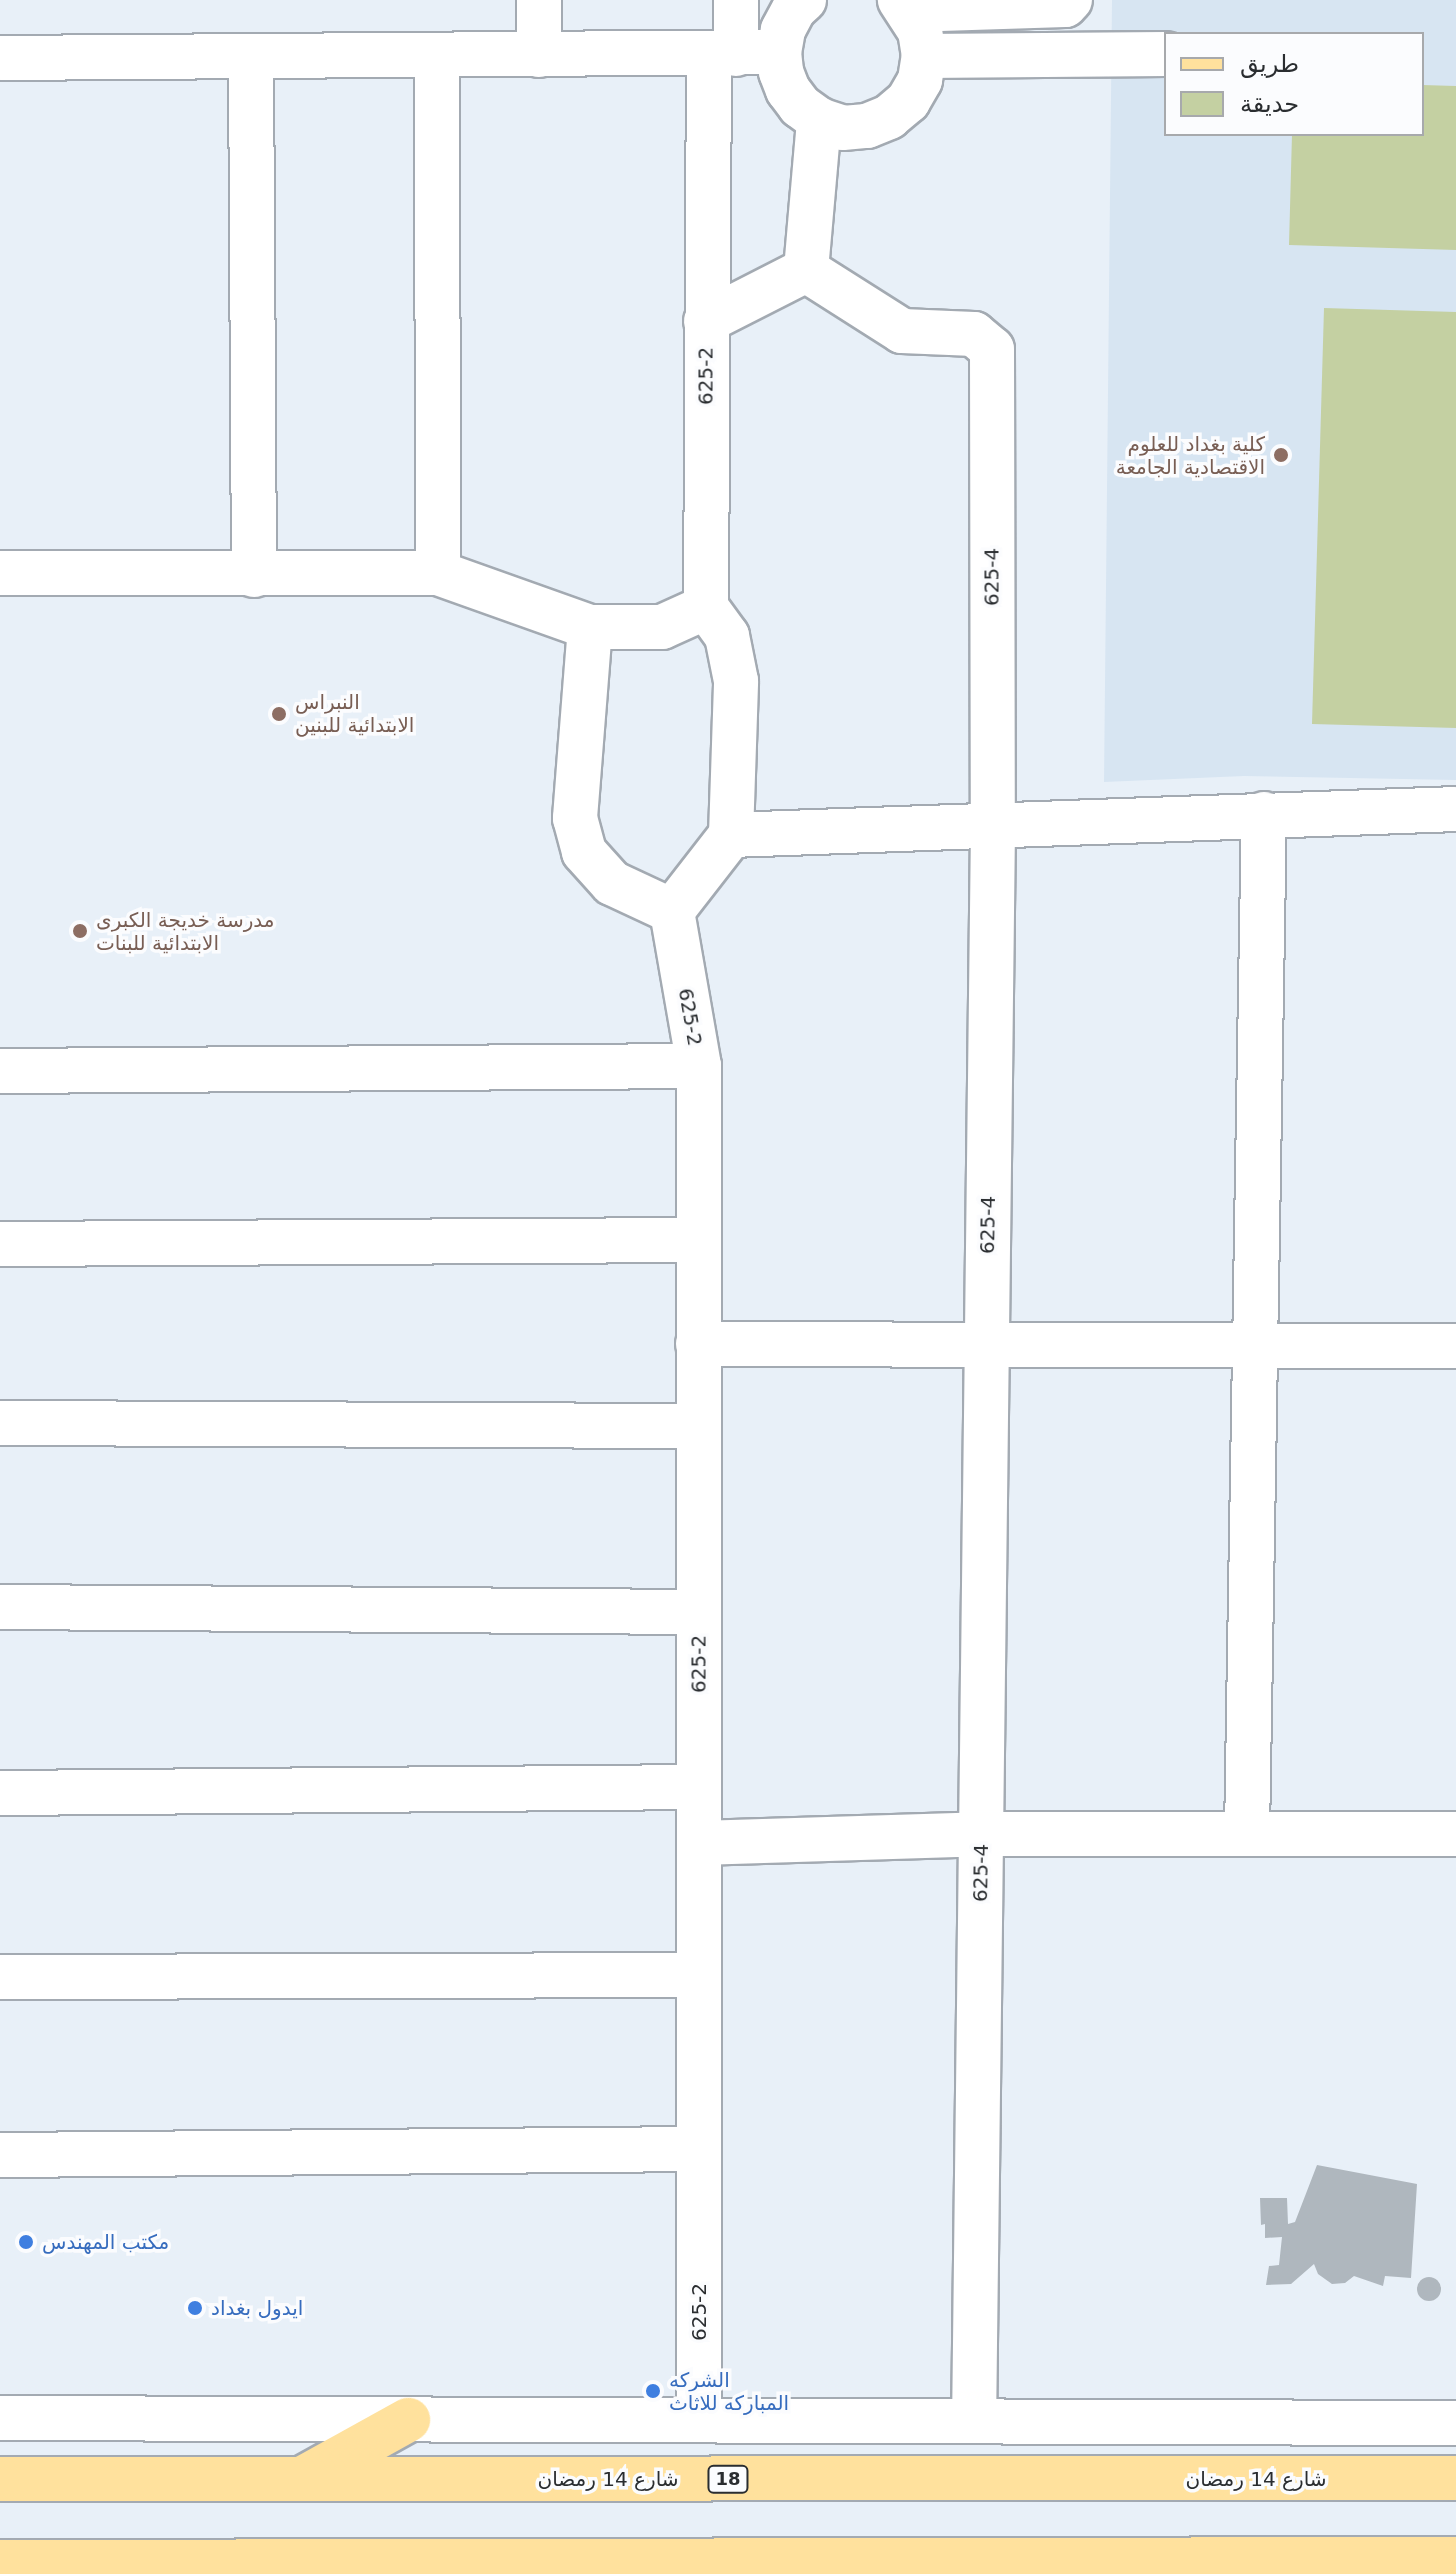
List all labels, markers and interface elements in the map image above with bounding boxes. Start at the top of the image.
legend [1164,32,1424,136]
text: طريق [1240,50,1299,78]
text: حديقة [1240,90,1299,118]
street label: 625-2 [694,347,718,405]
place label: كلية بغداد للعلوم الاقتصادية الجامعة [1116,432,1265,479]
marker: كلية بغداد للعلوم الاقتصادية الجامعة [1272,446,1290,464]
street label: 625-4 [980,548,1004,606]
place label: النبراس الابتدائية للبنين [295,690,414,737]
marker: النبراس الابتدائية للبنين [270,705,288,723]
place label: مدرسة خديجة الكبرى الابتدائية للبنات [96,908,275,955]
marker: مدرسة خديجة الكبرى الابتدائية للبنات [71,922,89,940]
street label: 625-2 [673,986,707,1048]
street label: 625-4 [975,1196,1001,1254]
street label: 625-2 [687,1635,711,1693]
street label: 625-4 [968,1844,994,1902]
place label: مكتب المهندس [42,2230,169,2254]
marker: مكتب المهندس [17,2233,35,2251]
street label: 625-2 [687,2283,711,2341]
place label: ايدول بغداد [211,2296,303,2320]
marker: ايدول بغداد [186,2299,204,2317]
place label: الشركه المباركه للاثاث [669,2368,789,2415]
marker: الشركه المباركه للاثاث [644,2382,662,2400]
road number: 18 [706,2465,750,2493]
street label: شارع 14 رمضان [537,2467,679,2491]
street label: شارع 14 رمضان [1185,2467,1327,2491]

